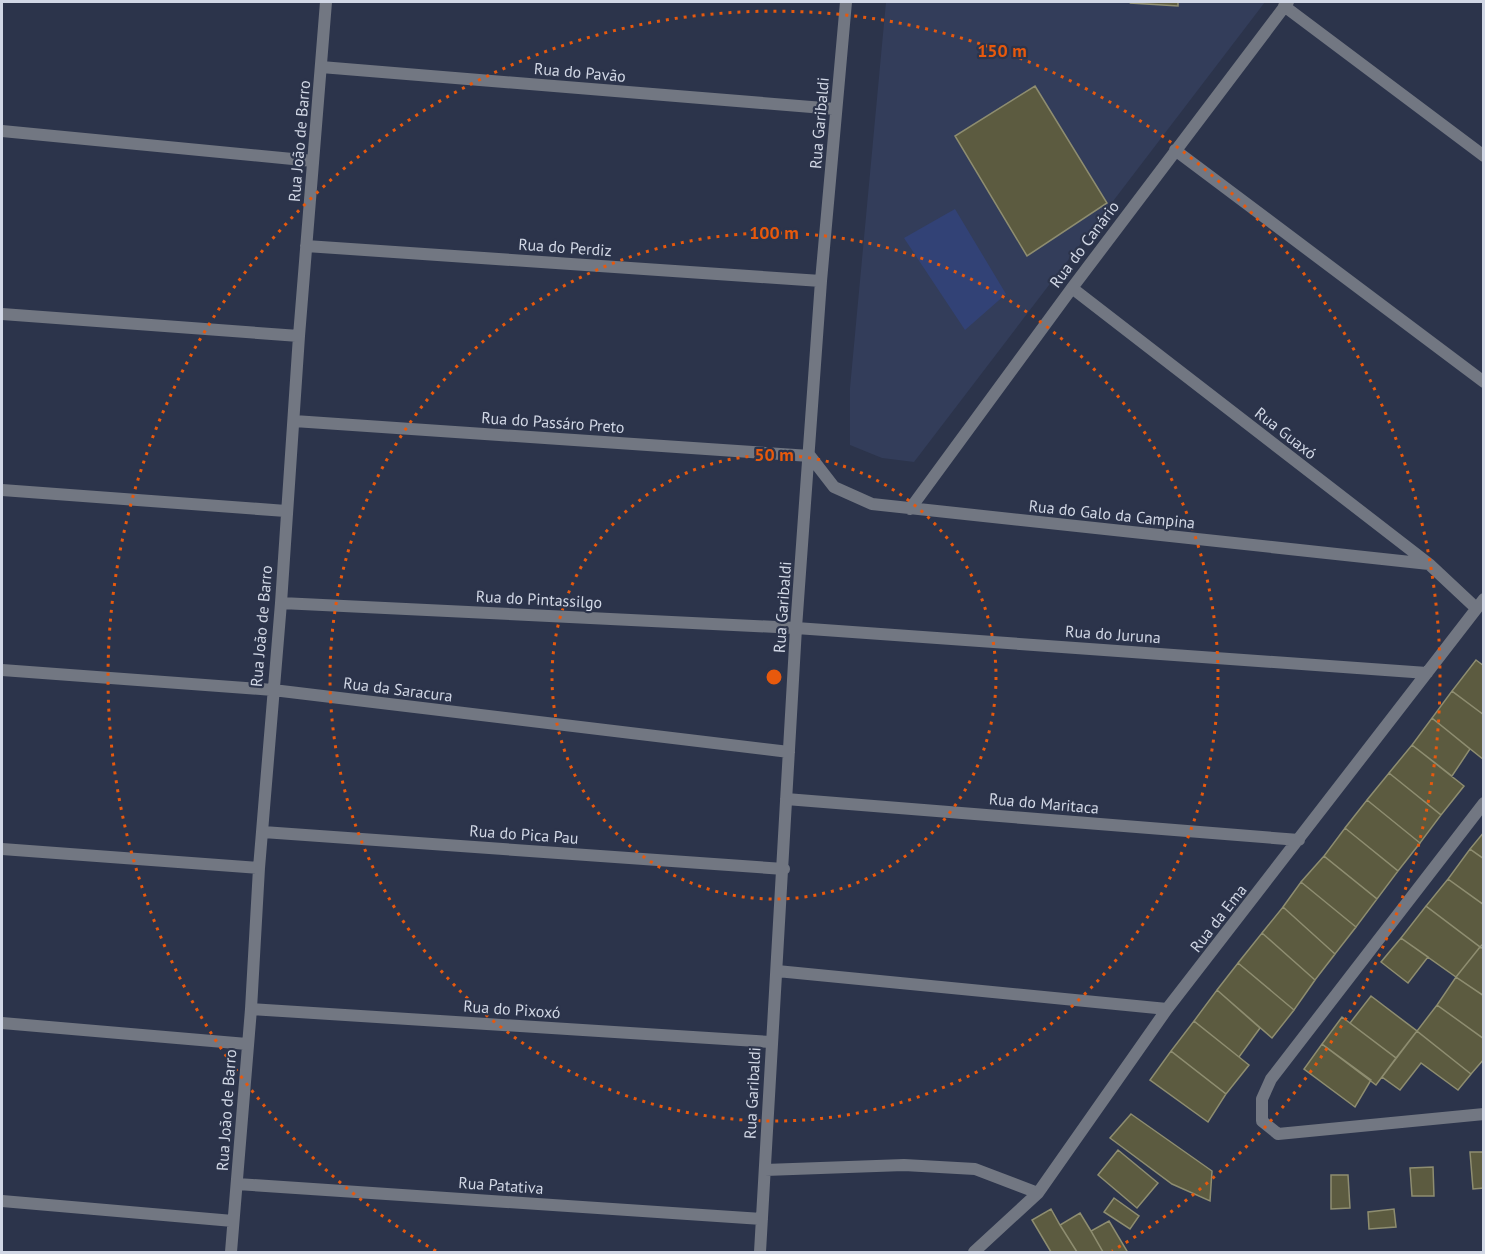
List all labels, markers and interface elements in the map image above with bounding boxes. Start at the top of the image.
text: 150 m [977,39,1027,62]
street label: Rua do Pavão [533,58,627,86]
street label: Rua Garibaldi [805,76,833,170]
street label: Rua João de Barro [284,79,314,203]
street label: Rua do Canário [1045,197,1123,291]
text: 100 m [749,221,799,244]
street label: Rua do Perdiz [518,234,612,260]
street label: Rua Guaxó [1251,403,1321,463]
street label: Rua do Passáro Preto [481,407,625,437]
text: 50 m [754,443,794,466]
street label: Rua do Galo da Campina [1028,495,1196,533]
street label: Rua Garibaldi [769,561,795,653]
street label: Rua João de Barro [246,564,276,688]
street label: Rua do Pintassilgo [475,586,603,612]
street label: Rua do Juruna [1065,621,1161,647]
centre of rings [764,667,784,687]
street label: Rua da Saracura [342,672,454,706]
street label: Rua do Maritaca [988,788,1100,818]
street label: Rua do Pica Pau [469,820,579,848]
street label: Rua da Ema [1185,880,1251,956]
street label: Rua do Pixoxó [463,996,561,1022]
street label: Rua Garibaldi [740,1047,764,1139]
street label: Rua João de Barro [212,1048,240,1172]
street label: Rua Patativa [458,1172,544,1198]

